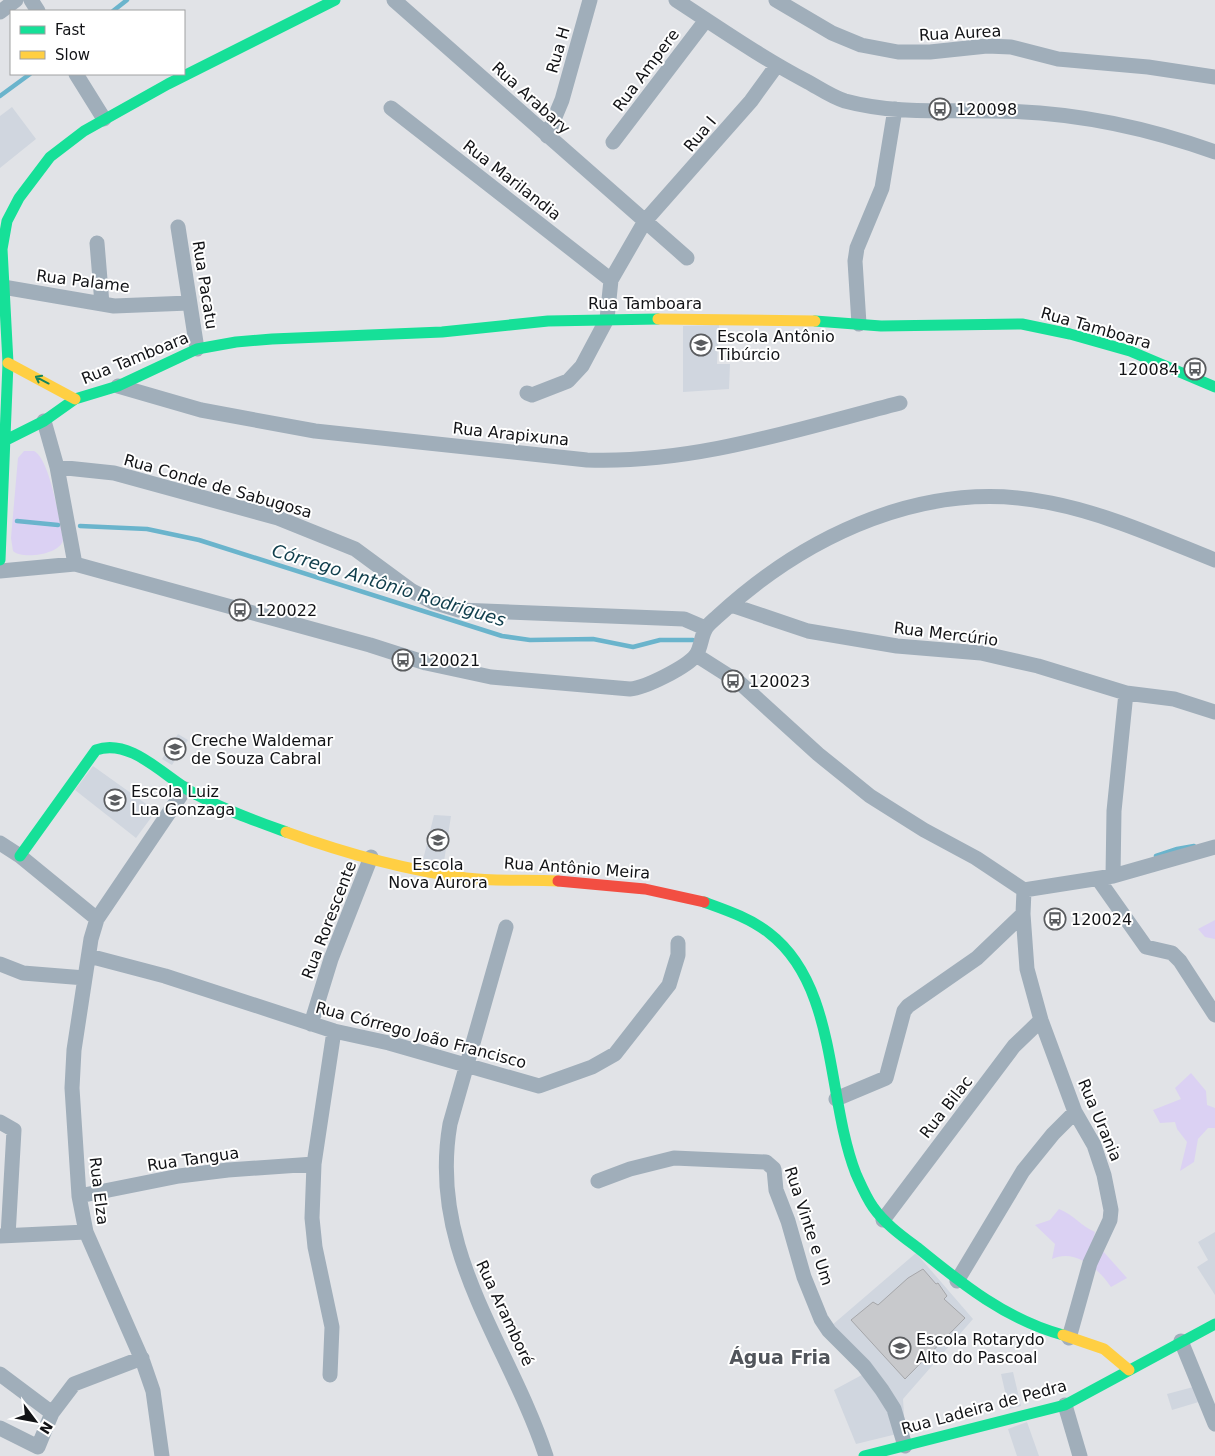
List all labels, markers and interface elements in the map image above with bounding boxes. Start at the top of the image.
legend [10,10,185,75]
text: Fast [55,21,85,39]
street label: Rua Aurea [918,21,1002,45]
street label: Rua H [542,25,574,75]
street label: Rua Ampere [609,25,683,115]
text: Slow [55,46,90,64]
street label: Rua Arabary [488,58,574,138]
bus stop icon: 120098 [928,97,952,121]
place label: 120098 [956,100,1017,119]
street label: Rua I [680,113,720,155]
street label: Rua Marilandia [459,136,565,224]
street label: Rua Pacatu [189,239,221,331]
street label: Rua Palame [35,266,131,296]
street label: Rua Tamboara [588,294,702,313]
street label: Rua Tamboara [1039,303,1153,353]
place label: Escola Antônio Tibúrcio [716,327,835,364]
street label: Rua Tamboara [79,328,191,388]
school or university icon: Escola Antônio Tibúrcio [689,333,713,357]
bus stop icon: 120084 [1183,357,1207,381]
place label: 120084 [1118,360,1179,379]
one-way arrow [35,375,50,385]
street label: Rua Arapixuna [452,418,570,450]
street label: Rua Conde de Sabugosa [122,450,314,522]
water label: Córrego Antônio Rodrigues [270,539,508,631]
bus stop icon: 120022 [228,598,252,622]
place label: 120022 [256,601,317,620]
street label: Rua Mercúrio [893,618,999,650]
bus stop icon: 120021 [391,648,415,672]
place label: 120021 [419,651,480,670]
bus stop icon: 120023 [721,669,745,693]
place label: 120023 [749,672,810,691]
place label: Creche Waldemar de Souza Cabral [191,731,334,768]
school or university icon: Creche Waldemar de Souza Cabral [163,737,187,761]
place label: Escola Luiz Lua Gonzaga [131,782,235,819]
school or university icon: Escola Luiz Lua Gonzaga [103,788,127,812]
school or university icon: Escola Nova Aurora [426,828,450,852]
street label: Rua Antônio Meira [503,853,651,883]
place label: Escola Nova Aurora [388,855,488,892]
street label: Rua Rorescente [298,858,360,982]
bus stop icon: 120024 [1043,907,1067,931]
place label: 120024 [1071,910,1132,929]
street label: Rua Córrego João Francisco [313,998,529,1072]
street label: Rua Bilac [916,1072,976,1142]
street label: Rua Urania [1074,1076,1126,1164]
street label: Rua Tangua [146,1143,240,1175]
street label: Rua Elza [85,1156,113,1226]
street label: Rua Vinte e Um [781,1164,837,1288]
street label: Rua Aramboré [472,1257,538,1369]
place label: Escola Rotarydo Alto do Pascoal [916,1330,1045,1367]
school or university icon: Escola Rotarydo Alto do Pascoal [888,1336,912,1360]
district label: Água Fria [729,1346,831,1368]
street label: Rua Ladeira de Pedra [899,1376,1069,1438]
north arrow [10,1396,60,1446]
text: N [36,1419,56,1437]

